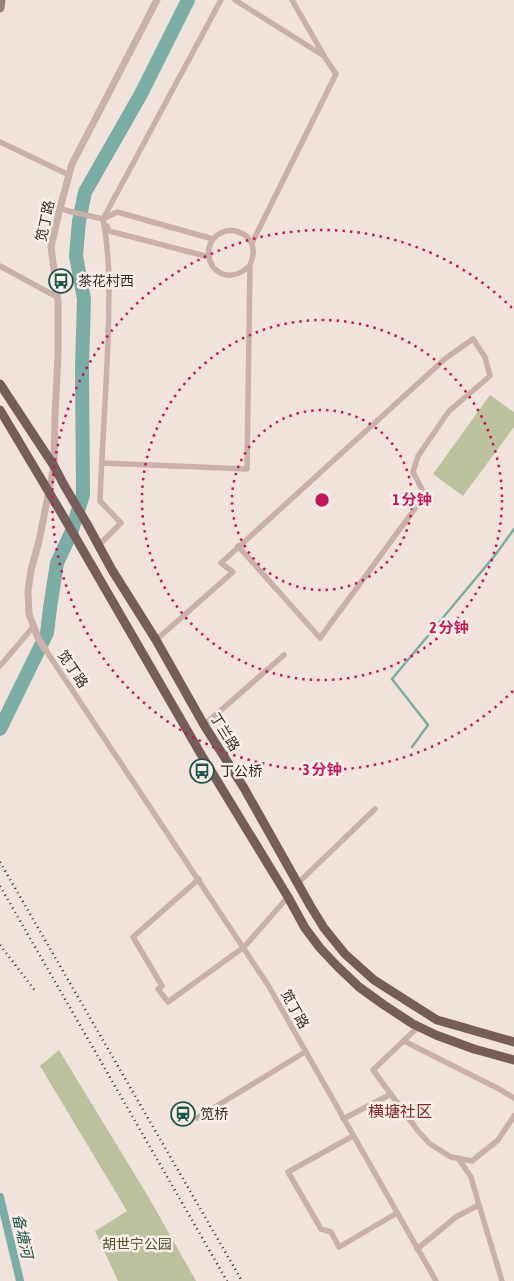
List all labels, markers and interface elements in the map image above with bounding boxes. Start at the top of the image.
street label: 笕丁路 [33,199,57,243]
bus stop icon: 茶花村西 [48,268,74,294]
place label: 茶花村西 [78,273,134,289]
centre of rings [313,491,331,509]
text: 1 分钟 [392,491,432,508]
text: 2 分钟 [429,619,469,636]
street label: 笕丁路 [55,647,91,691]
street label: 丁兰路 [207,710,243,754]
bus stop icon: 丁公桥 [189,758,215,784]
text: 3 分钟 [302,761,342,778]
place label: 丁公桥 [220,763,262,779]
street label: 笕丁路 [278,987,312,1031]
station icon: 笕桥 [170,1101,196,1127]
district label: 横塘社区 [368,1102,432,1120]
place label: 笕桥 [200,1106,228,1122]
water label: 备塘河 [10,1212,37,1263]
park label: 胡世宁公园 [102,1236,172,1252]

